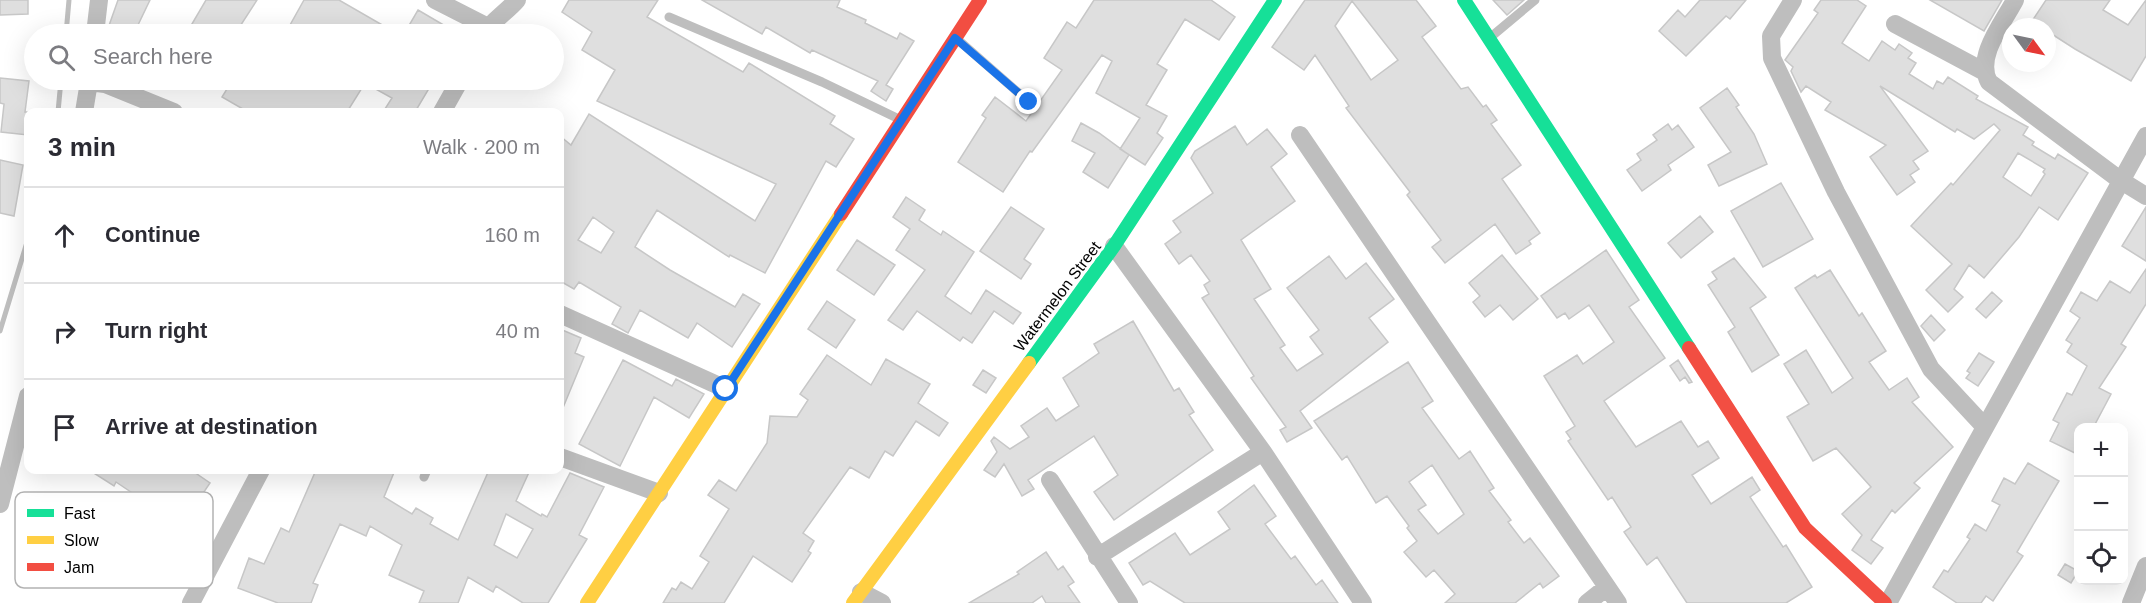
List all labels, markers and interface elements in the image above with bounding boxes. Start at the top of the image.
north arrow [2002,18,2056,72]
search box [24,24,564,90]
icon: search [45,41,78,74]
text: Search here [93,44,213,69]
route end [1015,88,1041,114]
text: 3 min [48,132,116,162]
text: Walk · 200 m [423,136,540,158]
icon: ahead [48,219,81,252]
text: Continue [105,222,200,247]
text: 160 m [484,224,540,246]
street label: Watermelon Street [1011,238,1104,354]
icon: right [48,315,81,348]
text: Turn right [105,318,207,343]
text: 40 m [496,320,540,342]
route start [712,375,738,401]
icon: arrive [48,411,81,444]
text: Arrive at destination [105,414,318,439]
map controls [2074,423,2128,585]
button: + [2074,423,2128,477]
button: − [2074,477,2128,531]
legend [15,492,213,588]
text: Fast [64,505,96,522]
button: locate [2074,531,2128,585]
text: Slow [64,532,99,549]
text: Jam [64,559,94,576]

